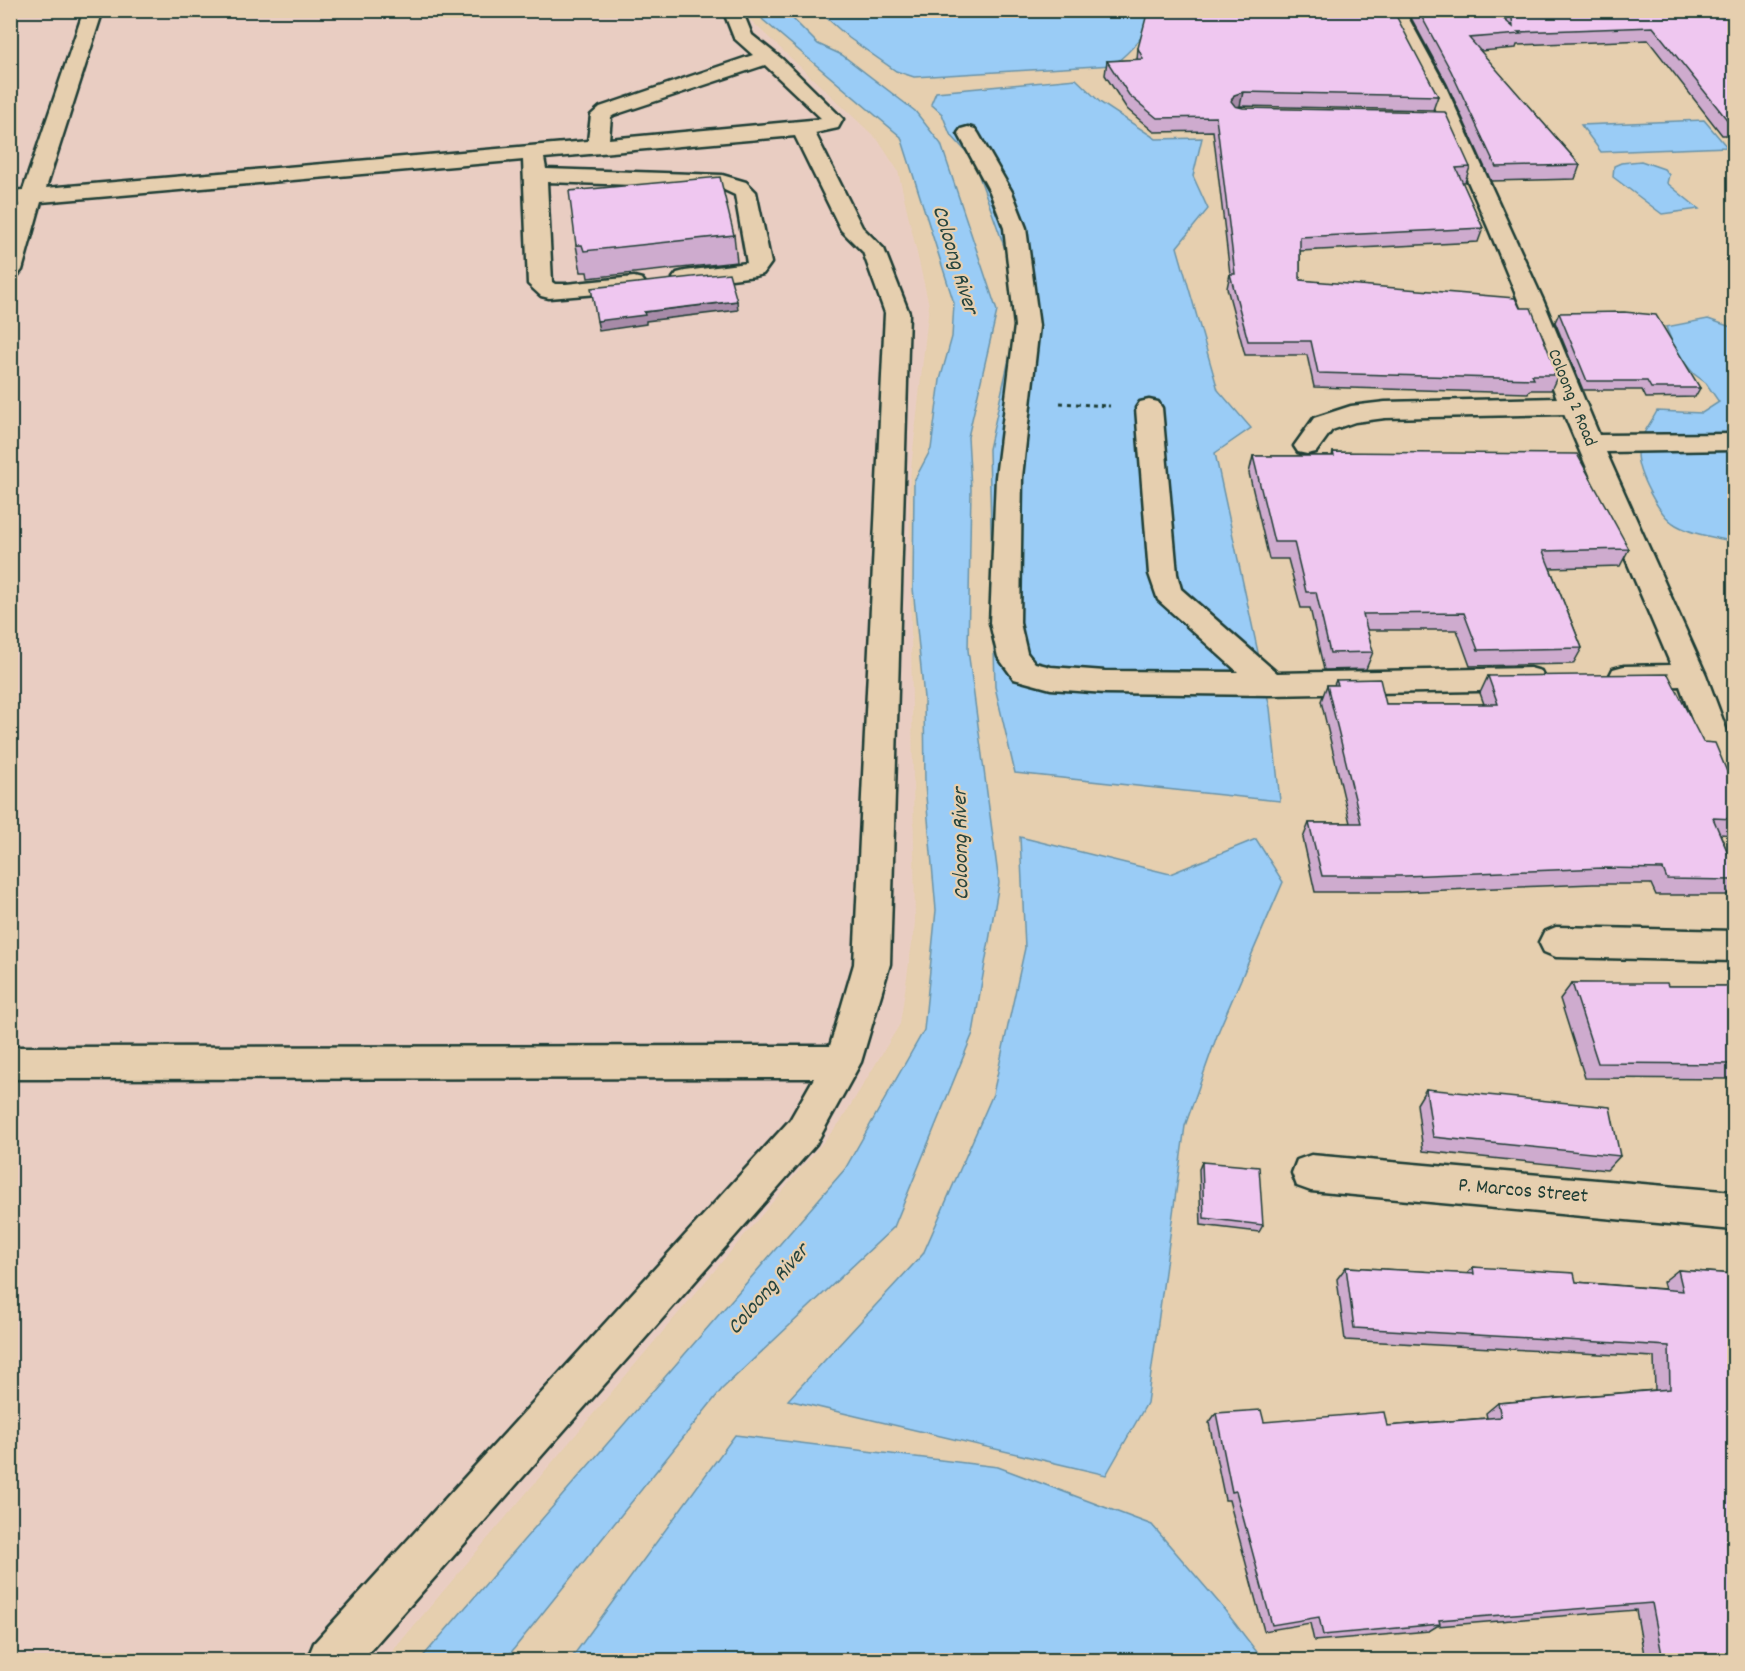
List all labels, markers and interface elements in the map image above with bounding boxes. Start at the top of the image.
water label: Coloong River [923,202,986,321]
street label: Coloong 2 Road [1540,345,1602,451]
water label: Coloong River [945,785,978,900]
street label: P. Marcos Street [1457,1171,1589,1213]
water label: Coloong River [721,1235,819,1342]

